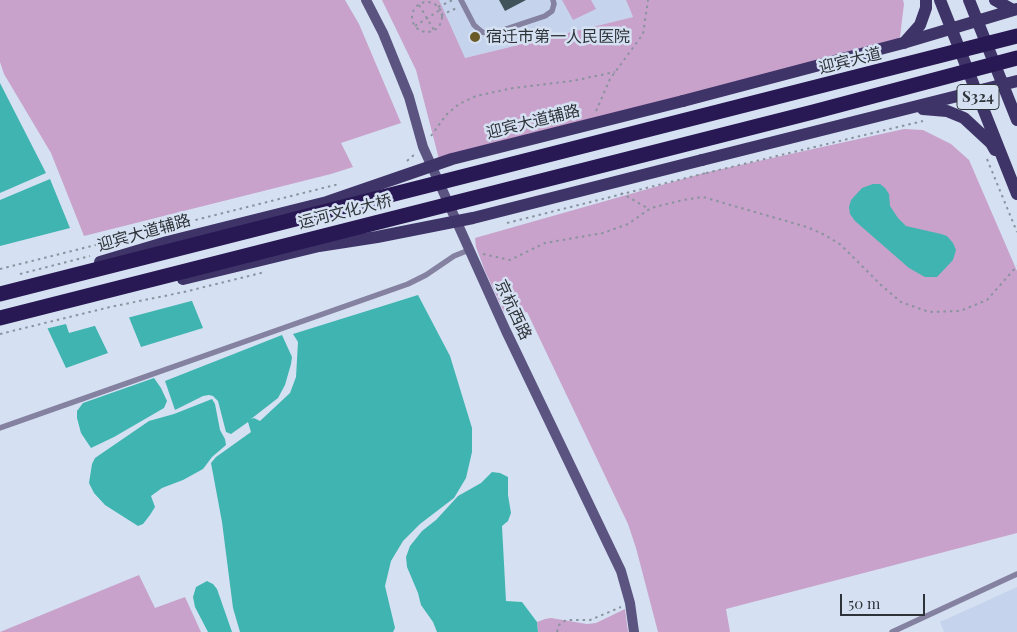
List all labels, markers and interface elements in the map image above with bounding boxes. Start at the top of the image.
place label: 宿迁市第一人民医院 [486,27,630,47]
marker: 宿迁市第一人民医院 [468,30,482,44]
street label: 迎宾大道 [817,44,883,78]
road number: S324 [957,84,999,110]
street label: 迎宾大道辅路 [484,101,582,143]
street label: 运河文化大桥 [296,191,394,233]
street label: 迎宾大道辅路 [95,211,193,255]
street label: 京杭西路 [491,277,535,343]
scale bar [842,584,927,616]
text: 50 m [848,593,880,613]

